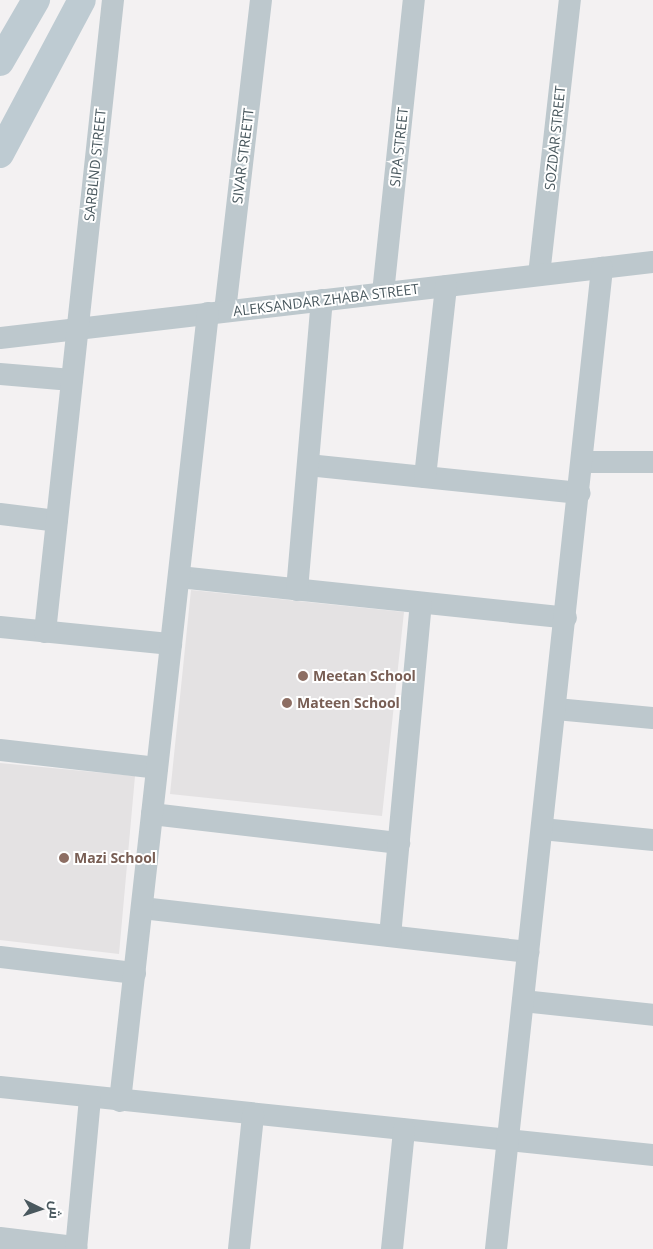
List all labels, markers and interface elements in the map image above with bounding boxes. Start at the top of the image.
street label: SOZDAR STREET [541,85,569,191]
street label: SIPA STREET [386,106,412,188]
street label: SIVAR STREETT [229,107,257,205]
street label: SARBLND STREET [81,108,109,222]
street label: ALEKSANDAR ZHABA STREET [232,280,420,320]
place label: Meetan School [313,668,416,684]
marker: Meetan School [297,670,309,682]
place label: Mateen School [297,695,400,711]
marker: Mateen School [281,697,293,709]
place label: Mazi School [74,850,156,866]
marker: Mazi School [58,852,70,864]
north arrow [15,1184,65,1234]
text: ش [45,1200,66,1220]

